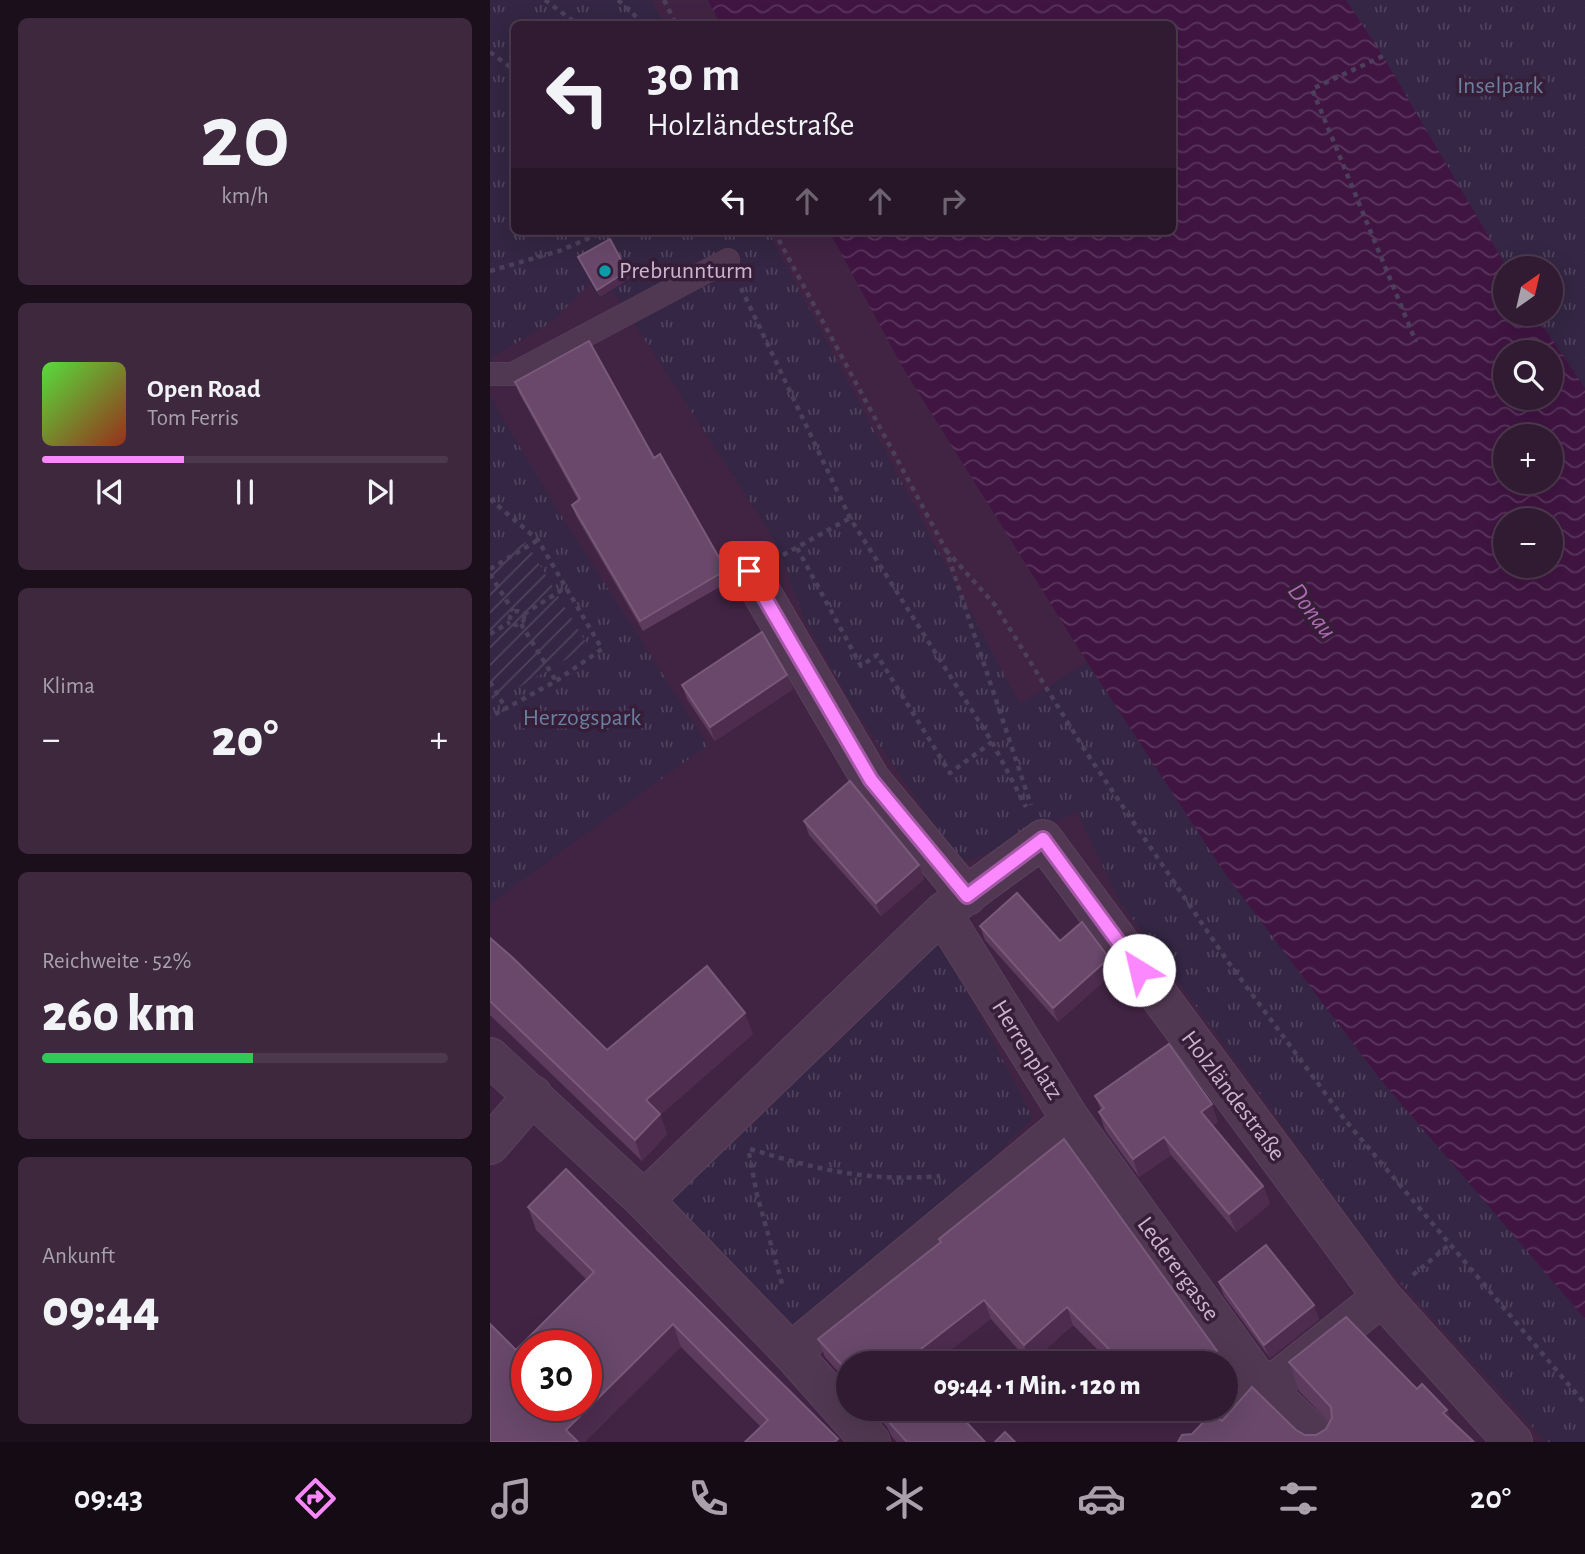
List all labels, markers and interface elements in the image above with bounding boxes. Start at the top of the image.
icon: left [532,49,623,140]
text: 30 m [647,51,741,100]
park label: Inselpark [1457,74,1543,98]
text: 20 [200,92,290,183]
text: Holzländestraße [647,109,855,141]
icon: left [715,182,753,220]
icon: ahead [788,182,826,220]
icon: ahead [861,182,899,220]
icon: right [934,182,972,220]
text: km/h [221,185,269,208]
north arrow [1493,256,1563,326]
map controls [1493,256,1563,578]
place label: Prebrunnturm [619,259,753,283]
marker: Prebrunnturm [597,263,613,279]
button: search [1493,340,1563,410]
text: Open Road [147,376,261,402]
text: Tom Ferris [147,407,239,430]
button: + [1493,424,1563,494]
icon: previous [91,473,129,511]
icon: pause [226,473,264,511]
icon: next [361,473,399,511]
button: − [1493,508,1563,578]
pin [719,541,779,601]
icon: arrive [730,552,768,590]
water label: Donau [1283,578,1341,644]
text: Klima [42,675,95,698]
park label: Herzogspark [523,706,641,730]
text: 20° [211,713,279,765]
text: − [42,721,60,759]
text: + [430,721,448,759]
position arrow [1102,933,1176,1007]
text: Reichweite · 52% [42,950,191,973]
text: 260 km [42,988,196,1040]
street label: Herrenplatz [987,996,1067,1104]
street label: Holzländestraße [1177,1027,1289,1165]
street label: Lederergasse [1132,1213,1224,1325]
text: Ankunft [42,1245,115,1268]
text: 09:44 [42,1283,160,1335]
speed limit sign: 30 [511,1330,602,1421]
text: 09:44 · 1 Min. · 120 m [933,1373,1141,1399]
icon: directions [291,1474,340,1523]
icon: music [487,1474,536,1523]
icon: phone [684,1474,733,1523]
icon: climate [880,1474,929,1523]
icon: car [1077,1474,1126,1523]
icon: filters [1274,1474,1323,1523]
text: 09:43 [74,1482,143,1514]
text: 20° [1470,1482,1511,1514]

